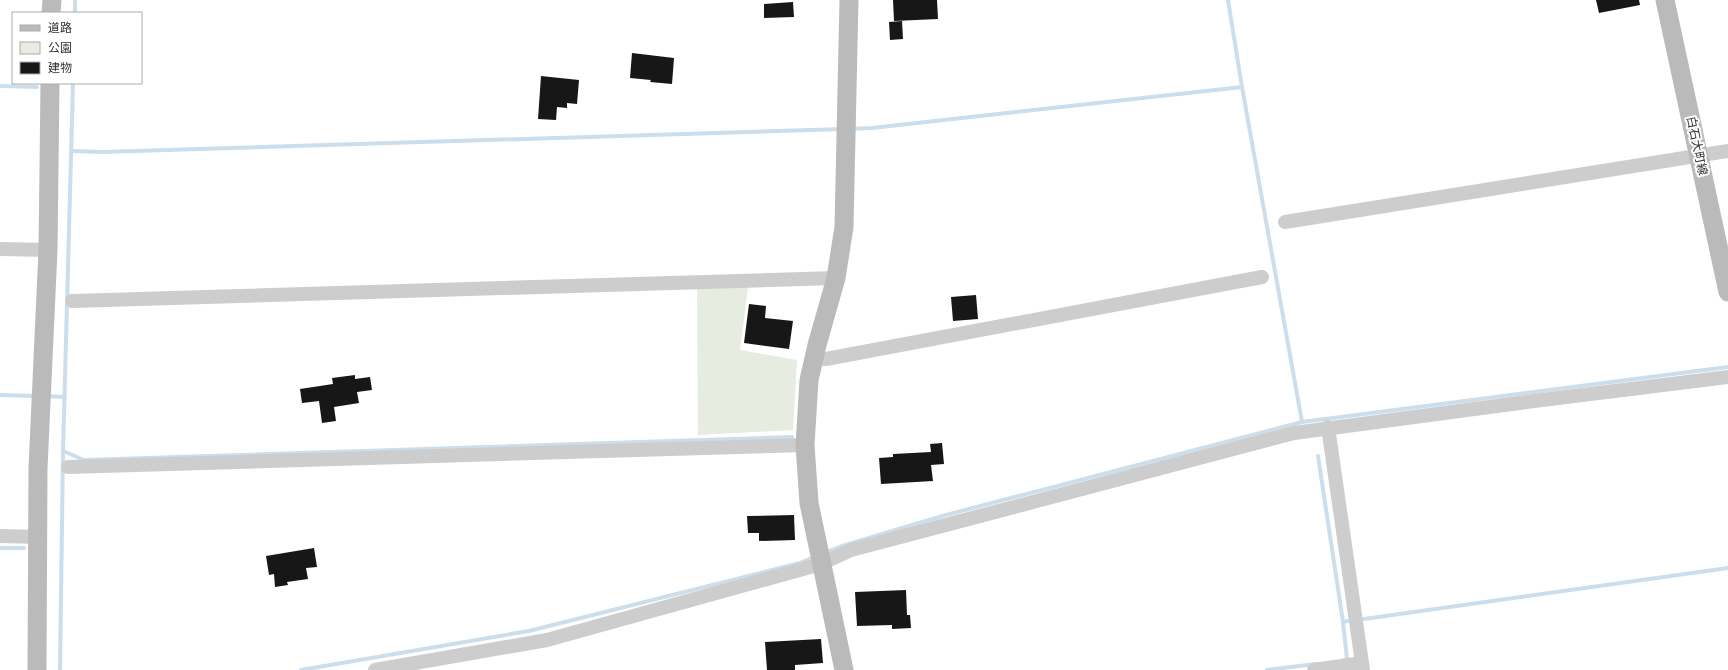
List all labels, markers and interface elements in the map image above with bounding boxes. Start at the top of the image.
legend [12,12,142,84]
text: 道路 [48,21,72,37]
text: 公園 [48,41,72,57]
text: 建物 [48,61,72,77]
street label: 白石大町線 [1682,115,1710,177]

